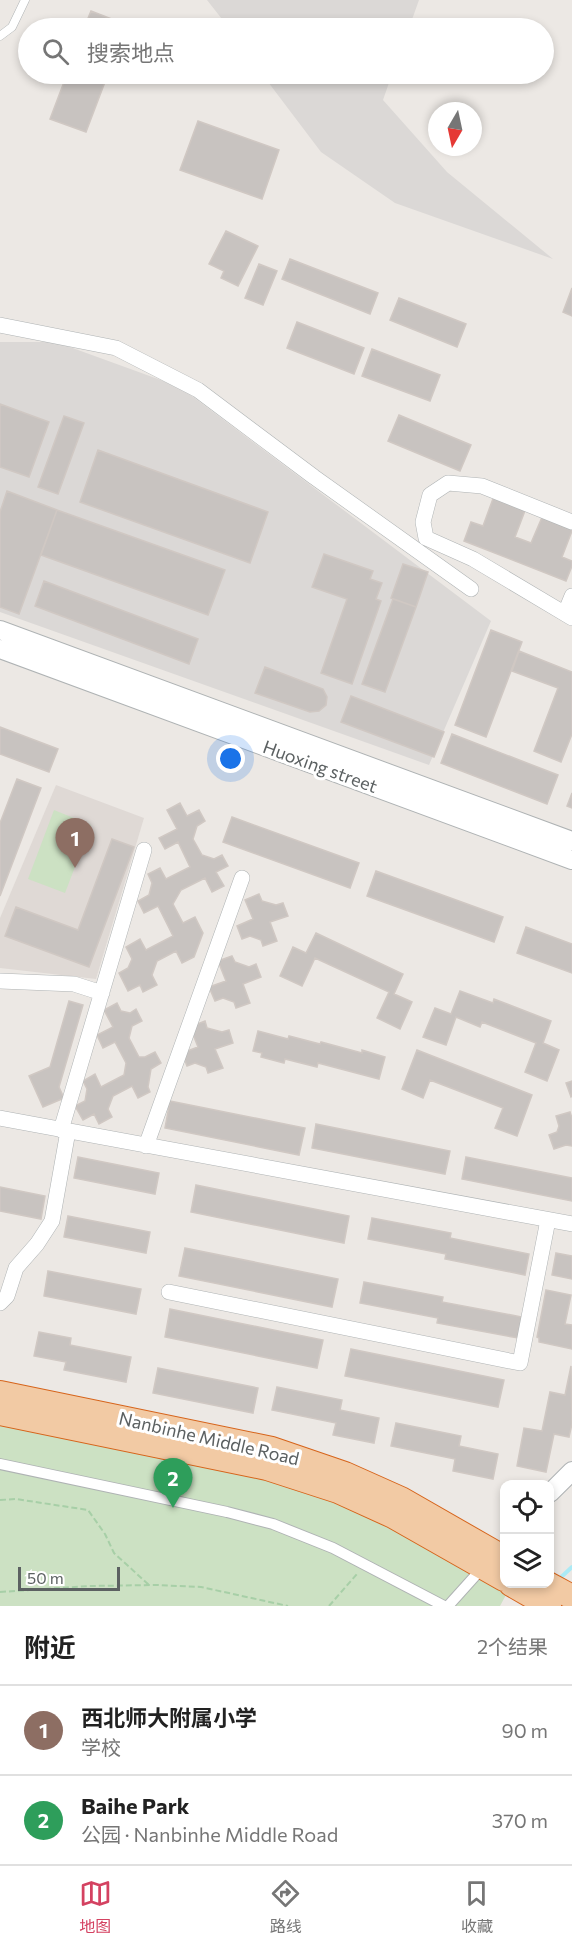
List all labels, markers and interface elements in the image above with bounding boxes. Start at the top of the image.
search box [18,18,554,84]
icon: search [39,35,72,68]
text: 搜索地点 [87,39,175,66]
north arrow [428,102,482,156]
street label: Huoxing street [260,735,381,797]
your location [216,744,245,773]
pin: 1 [56,818,94,868]
street label: Nanbinhe Middle Road [117,1407,302,1469]
pin: 2 [154,1458,192,1508]
map controls [500,1480,554,1588]
button: locate [500,1480,554,1534]
button: layers [500,1534,554,1588]
scale bar [18,1564,120,1592]
text: 50 m [27,1568,64,1587]
text: 附近 [24,1631,76,1662]
text: 2个结果 [477,1634,548,1658]
text: 西北师大附属小学 [81,1704,257,1731]
text: 1 [39,1718,48,1742]
text: 90 m [502,1718,548,1742]
text: 学校 [81,1735,121,1759]
text: Baihe Park [81,1792,189,1819]
text: 2 [38,1808,49,1832]
text: 370 m [492,1808,548,1832]
text: 公园 · Nanbinhe Middle Road [81,1822,338,1846]
tab: 地图 [79,1877,112,1937]
tab: 路线 [269,1877,302,1937]
tab: 收藏 [460,1877,493,1937]

